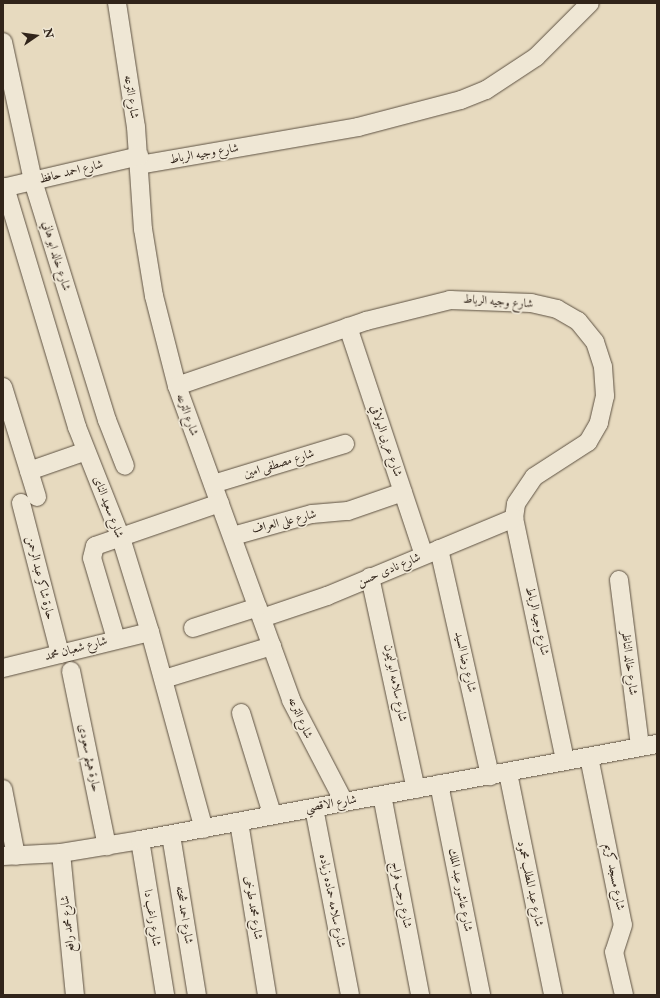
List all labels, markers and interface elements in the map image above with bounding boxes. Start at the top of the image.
north arrow [16,16,56,56]
text: N [41,27,56,39]
street label: شارع الترعه [120,74,142,120]
street label: شارع وجيه الرباط [168,141,240,167]
street label: شارع احمد حافظ [37,157,105,187]
street label: شارع خالد ابو هاني [39,219,73,293]
street label: شارع وجيه الرباط [462,292,534,312]
street label: شارع الترعه [173,392,201,438]
street label: شارع عربى البولاقي [367,403,405,479]
street label: شارع مصطفى امين [242,446,316,482]
street label: شارع سعيد الناى [90,474,126,540]
street label: شارع على العراف [250,507,318,537]
street label: حارة شاكر عبد الرحمن [23,535,57,621]
street label: شارع نادى حسن [355,550,423,590]
street label: شارع وجيه الرباط [522,585,552,657]
street label: شارع رضا السيد [451,630,479,694]
street label: شارع خالد الناظر [618,630,640,696]
street label: شارع شعبان محمد [43,634,109,664]
street label: شارع سلامه ابو ليمون [380,643,410,723]
street label: شارع الترعه [284,695,316,741]
street label: حارة هيثم سعودى [75,723,103,793]
street label: شارع الاقصي [304,792,358,816]
street label: شارع عبد المطلب محمود [514,840,546,928]
street label: شارع مسجد كريم [600,842,628,912]
street label: شارع عاشور عبد الملك [445,847,475,933]
street label: شارع سلامه حماده زياده [316,853,348,949]
street label: شارع رجب فراج [388,861,414,929]
street label: شارع محمد طوخى [241,875,265,941]
street label: شارع احمد شحته [172,885,196,945]
street label: شارع راغب دا [140,888,164,948]
street label: شارع محمد رافع [58,895,78,953]

